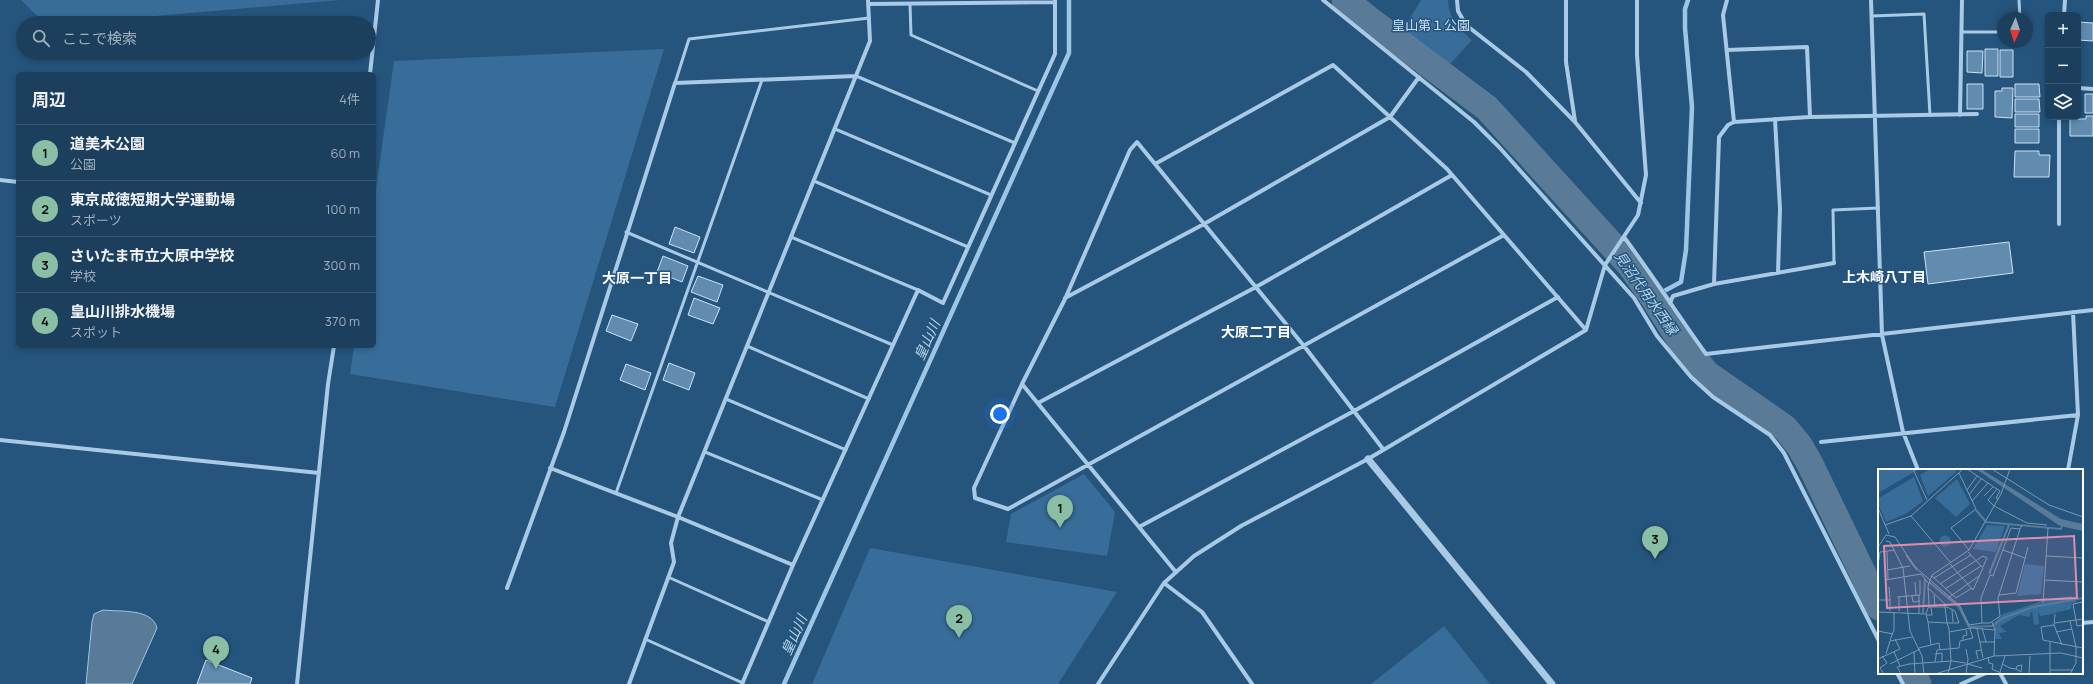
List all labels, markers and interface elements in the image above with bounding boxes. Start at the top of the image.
north arrow [1997,12,2033,48]
map controls [2045,12,2081,120]
button: + [2045,12,2081,48]
search box [16,16,376,60]
park label: 皇山第１公園 [1392,16,1470,34]
icon: search [30,27,52,49]
text: ここで検索 [62,28,137,49]
button: − [2045,48,2081,84]
button: layers [2045,84,2081,120]
text: 周辺 [32,88,66,111]
text: 4件 [339,90,360,108]
text: 道美木公園 [70,133,145,154]
text: 1 [42,144,48,162]
text: 60 m [330,144,360,162]
text: 公園 [70,155,96,173]
text: 東京成徳短期大学運動場 [70,189,235,210]
text: 2 [41,200,49,218]
text: 100 m [325,200,360,218]
text: スポーツ [70,211,122,229]
text: さいたま市立大原中学校 [70,245,235,266]
water label: 見沼代用水西縁 [1611,247,1683,340]
text: 3 [41,256,49,274]
text: 300 m [323,256,360,274]
text: 学校 [70,267,96,285]
district label: 上木崎八丁目 [1842,267,1926,286]
district label: 大原一丁目 [602,268,672,287]
text: 皇山川排水機場 [70,301,175,322]
text: 4 [41,312,49,330]
text: 370 m [325,312,360,330]
water label: 皇山川 [909,315,945,363]
district label: 大原二丁目 [1221,322,1291,341]
text: スポット [70,323,122,341]
your location [990,404,1010,424]
inset map [1878,469,2083,674]
pin: 1 [1047,495,1073,528]
pin: 3 [1642,526,1668,559]
pin: 2 [946,605,972,638]
water label: 皇山川 [776,610,812,658]
pin: 4 [203,636,229,669]

